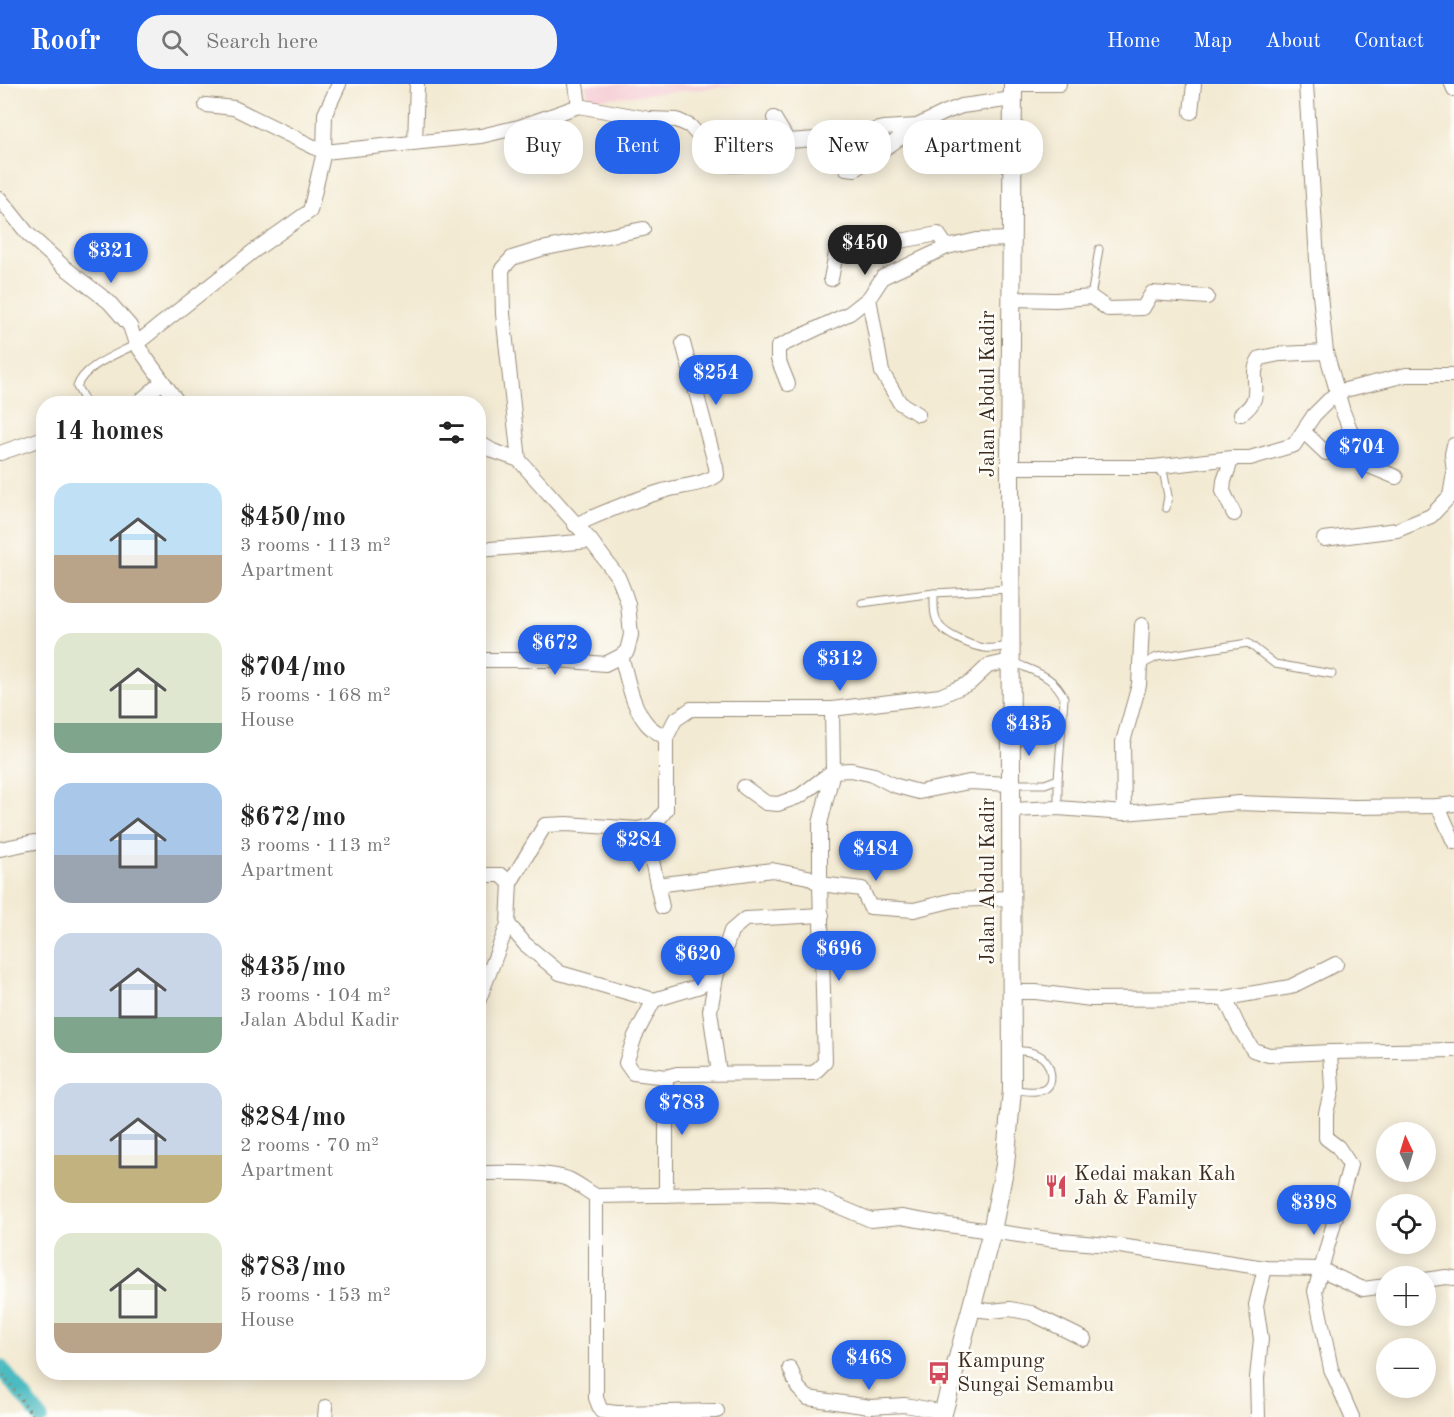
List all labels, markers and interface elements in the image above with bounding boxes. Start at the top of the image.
search box [137,15,557,69]
icon: search [158,26,191,59]
text: Roofr [30,28,101,56]
text: Search here [206,31,318,53]
text: Home [1107,31,1160,52]
text: Map [1193,31,1232,52]
text: About [1265,31,1321,52]
text: Contact [1354,31,1424,52]
chip: Buy [504,120,583,174]
chip: Rent [595,120,680,174]
chip: Filters [692,120,795,174]
chip: New [807,120,891,174]
chip: Apartment [903,120,1043,174]
pin: $450 [829,225,901,276]
pin: $321 [75,233,147,284]
text: $450 [842,234,888,254]
text: $321 [88,242,134,262]
street label: Jalan Abdul Kadir [978,310,999,478]
pin: $254 [680,355,752,406]
text: $254 [693,364,739,384]
icon: filters [435,416,468,449]
text: 14 homes [54,419,163,445]
pin: $704 [1326,429,1398,480]
text: $704 [1339,438,1385,458]
text: $450/mo [240,505,346,531]
icon: home [102,507,174,579]
text: 3 rooms · 113 m² [240,536,390,556]
text: Apartment [240,561,334,581]
pin: $672 [519,625,591,676]
text: $672 [532,634,578,654]
pin: $312 [804,641,876,692]
text: $312 [817,650,863,670]
text: $704/mo [240,655,346,681]
icon: home [102,657,174,729]
text: 5 rooms · 168 m² [240,686,390,706]
pin: $435 [993,706,1065,757]
text: House [240,711,294,731]
text: $435 [1006,715,1052,735]
street label: Jalan Abdul Kadir [978,797,999,965]
text: $672/mo [240,805,346,831]
icon: home [102,807,174,879]
pin: $284 [603,822,675,873]
text: $284 [616,831,662,851]
pin: $484 [840,831,912,882]
text: 3 rooms · 113 m² [240,836,390,856]
text: $484 [853,840,899,860]
text: Apartment [240,861,334,881]
pin: $696 [803,931,875,982]
pin: $620 [662,936,734,987]
text: $696 [816,940,862,960]
text: $620 [675,945,721,965]
text: $435/mo [240,955,346,981]
icon: home [102,957,174,1029]
text: 3 rooms · 104 m² [240,986,390,1006]
text: Jalan Abdul Kadir [240,1011,399,1031]
pin: $783 [646,1085,718,1136]
text: $783 [659,1094,705,1114]
text: $284/mo [240,1105,346,1131]
icon: home [102,1107,174,1179]
north arrow [1376,1122,1436,1182]
map controls [1376,1122,1436,1398]
text: 2 rooms · 70 m² [240,1136,379,1156]
text: Apartment [240,1161,334,1181]
place label: Kedai makan Kah Jah & Family [1074,1164,1236,1209]
restaurant icon: Kedai makan Kah Jah & Family [1043,1173,1069,1199]
pin: $398 [1278,1185,1350,1236]
text: $398 [1291,1194,1337,1214]
button: locate [1376,1194,1436,1254]
text: $783/mo [240,1255,346,1281]
icon: home [102,1257,174,1329]
button: + [1376,1266,1436,1326]
text: 5 rooms · 153 m² [240,1286,390,1306]
text: House [240,1311,294,1331]
button: − [1376,1338,1436,1398]
pin: $468 [833,1340,905,1391]
text: $468 [846,1349,892,1369]
place label: Kampung Sungai Semambu [957,1351,1114,1396]
bus stop icon: Kampung Sungai Semambu [926,1360,952,1386]

